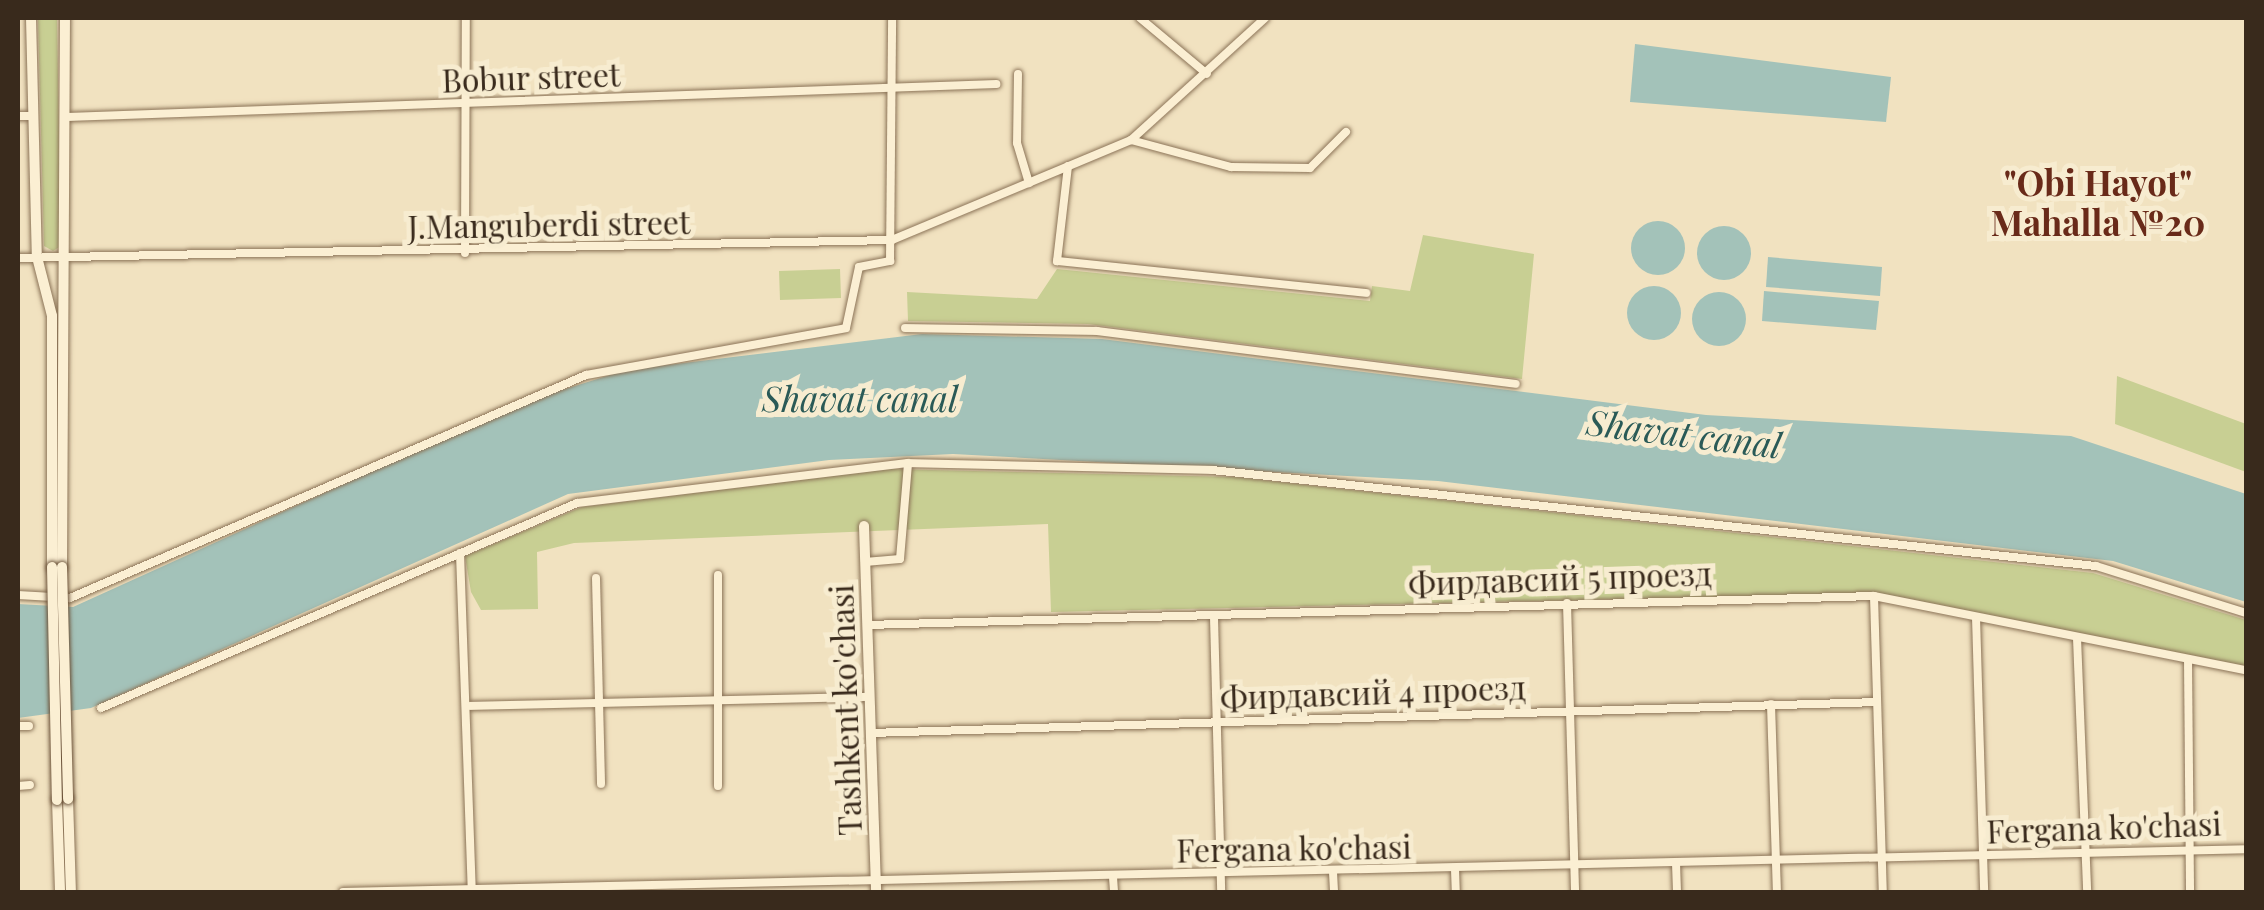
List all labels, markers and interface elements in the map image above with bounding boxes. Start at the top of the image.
street label: Bobur street [441,55,621,99]
district label: "Obi Hayot" Mahalla №20 [1991,161,2205,243]
street label: J.Manguberdi street [407,202,691,246]
water label: Shavat canal [762,377,958,419]
water label: Shavat canal [1584,400,1784,466]
street label: Фирдавсий 5 проезд [1408,554,1712,602]
street label: Tashkent ko'chasi [821,583,869,837]
street label: Фирдавсий 4 проезд [1219,667,1527,717]
street label: Fergana ko'chasi [1985,804,2223,850]
street label: Fergana ko'chasi [1175,827,1413,869]

